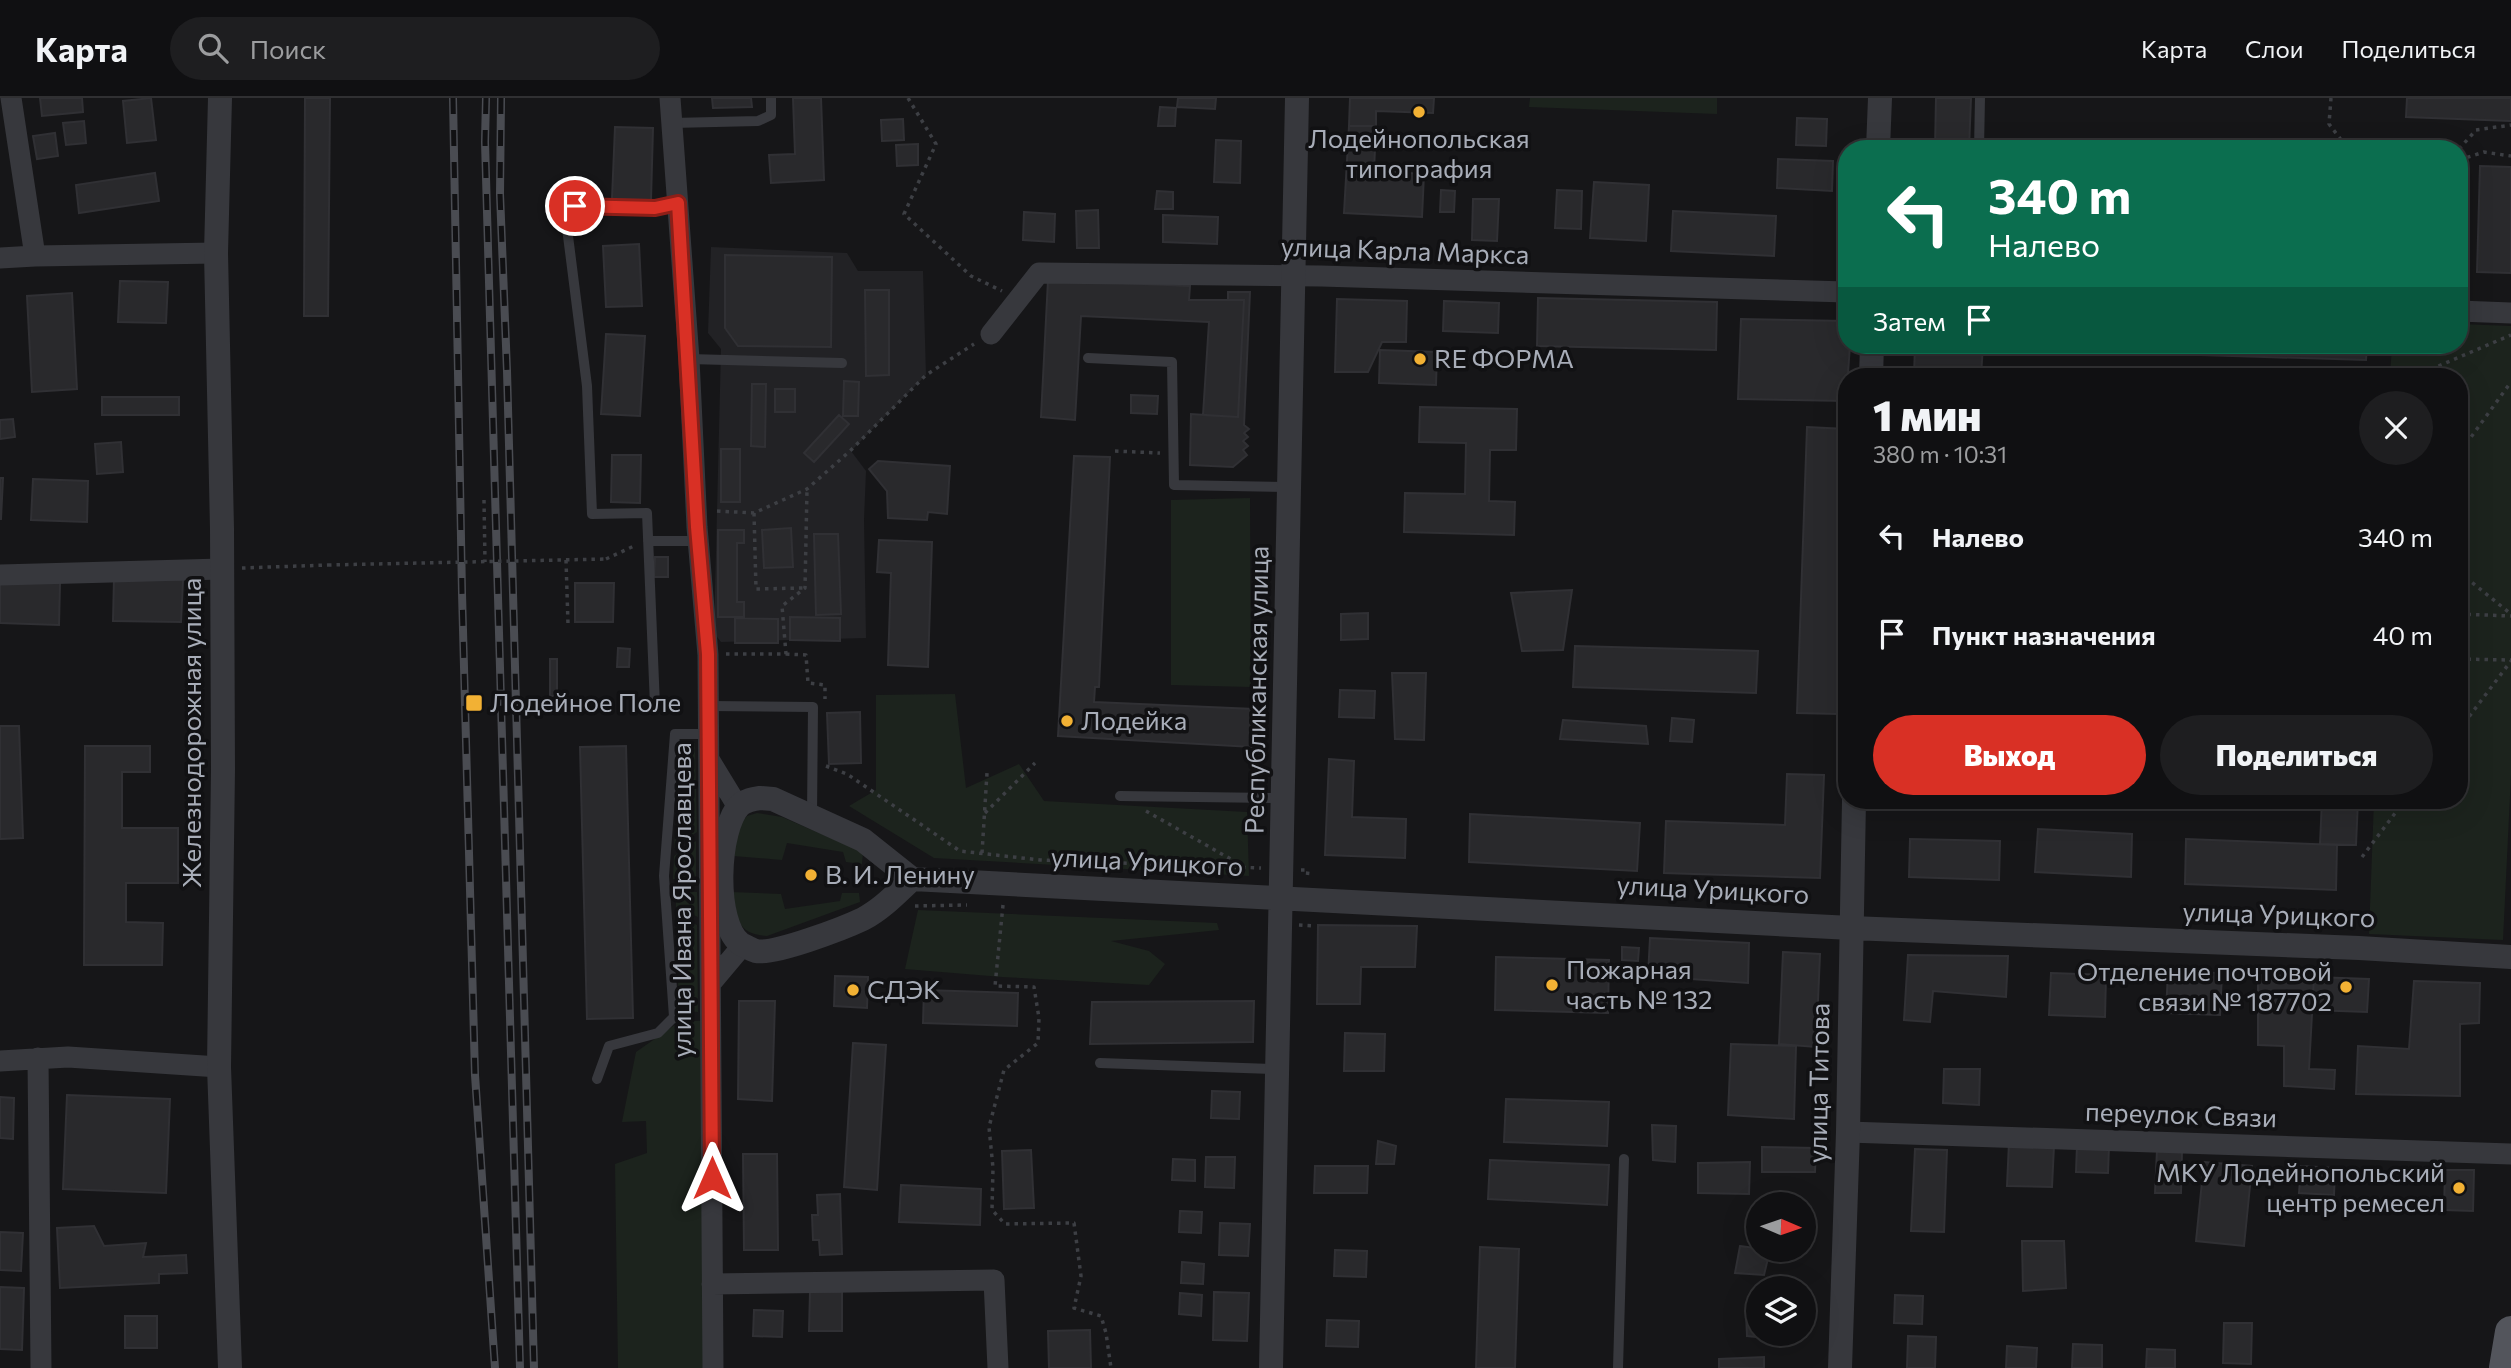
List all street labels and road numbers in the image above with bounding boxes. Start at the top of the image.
street label: улица Карла Маркса [1280,230,1530,269]
street label: Республиканская улица [1237,546,1274,834]
street label: Железнодорожная улица [175,578,206,888]
street label: улица Ивана Ярославцева [665,742,696,1058]
street label: улица Урицкого [1050,840,1244,881]
street label: улица Урицкого [1616,868,1810,909]
street label: улица Урицкого [2182,895,2376,932]
street label: улица Титова [1801,1003,1834,1163]
street label: переулок Связи [2085,1095,2277,1132]

